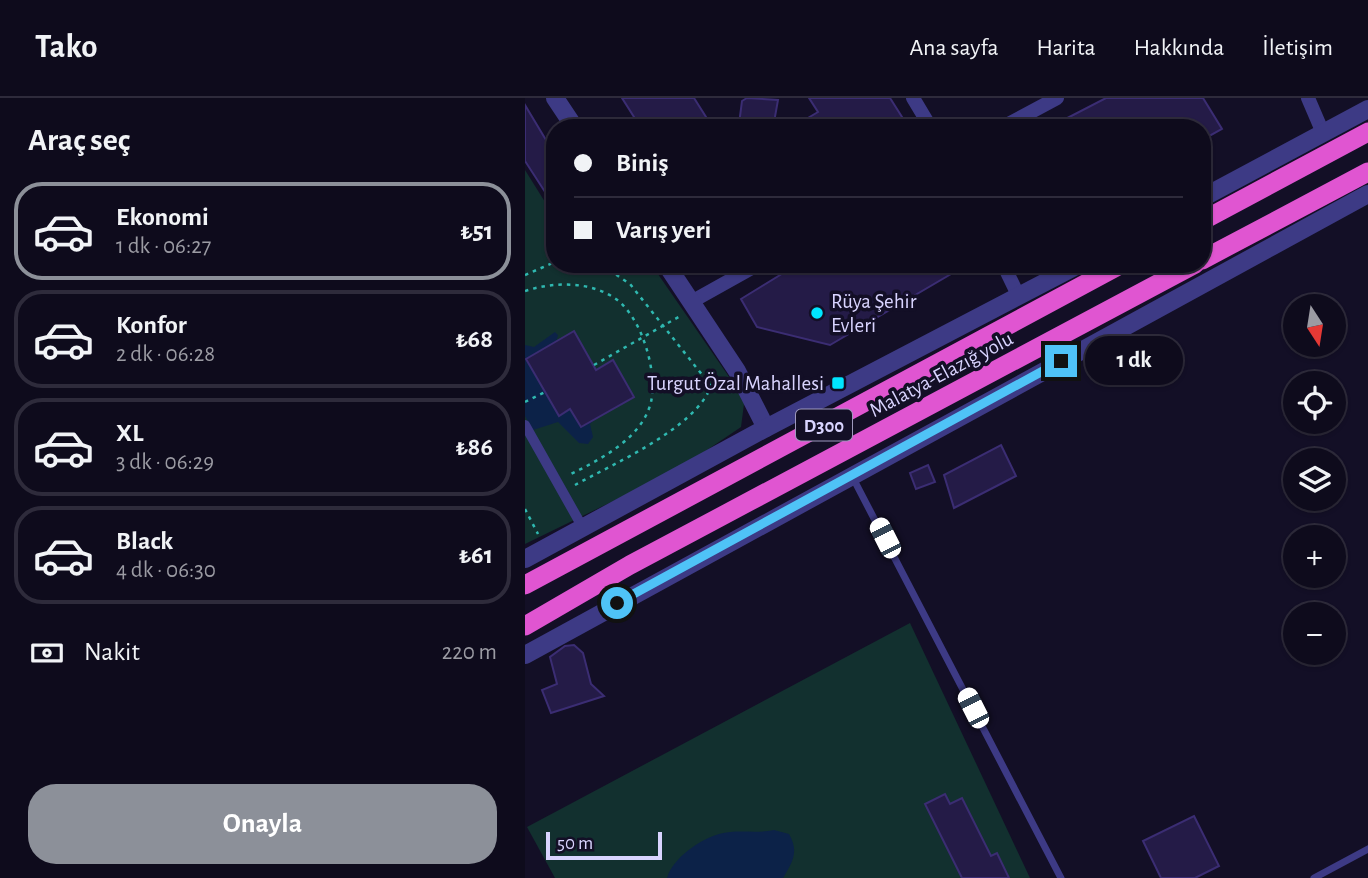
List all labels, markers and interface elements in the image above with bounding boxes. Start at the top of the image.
text: Tako [35,31,98,64]
text: Ana sayfa [909,36,999,60]
text: Harita [1037,36,1096,60]
text: Hakkında [1134,36,1224,60]
text: İletişim [1262,36,1333,60]
text: Araç seç [28,124,130,156]
text: Biniş [616,150,668,176]
icon: car [32,200,95,263]
text: Ekonomi [116,204,209,230]
text: Varış yeri [616,217,711,243]
text: ₺51 [460,218,493,244]
text: 1 dk · 06:27 [116,235,211,258]
place label: Rüya Şehir Evleri [831,291,917,336]
north arrow [1283,294,1346,357]
map controls [1283,294,1346,665]
marker: Rüya Şehir Evleri [809,305,825,321]
icon: car [32,308,95,371]
text: Konfor [116,312,187,338]
text: ₺68 [455,326,493,352]
street label: Malatya-Elazığ yolu [866,328,1017,421]
callout: 1 dk [1085,336,1183,386]
text: 2 dk · 06:28 [116,343,215,366]
route end [1045,345,1077,377]
text: 1 dk [1116,349,1152,372]
button: locate [1283,371,1346,434]
place label: Turgut Özal Mahallesi [647,372,824,394]
marker: Turgut Özal Mahallesi [830,375,846,391]
road number: D300 [796,410,852,440]
icon: car [32,416,95,479]
text: XL [116,420,143,446]
text: ₺86 [455,434,493,460]
button: layers [1283,448,1346,511]
text: 3 dk · 06:29 [116,451,214,474]
car [867,515,904,561]
icon: car [32,524,95,587]
button: + [1283,525,1346,588]
text: Black [116,528,173,554]
text: ₺61 [459,542,493,568]
text: 4 dk · 06:30 [116,559,216,582]
route start [601,587,633,619]
button: − [1283,602,1346,665]
icon: cash [28,634,66,672]
text: Nakit [84,639,140,665]
text: 220 m [442,641,497,664]
car [955,685,992,731]
button: Onayla [28,784,497,864]
scale bar [546,829,661,861]
text: 50 m [557,834,593,853]

